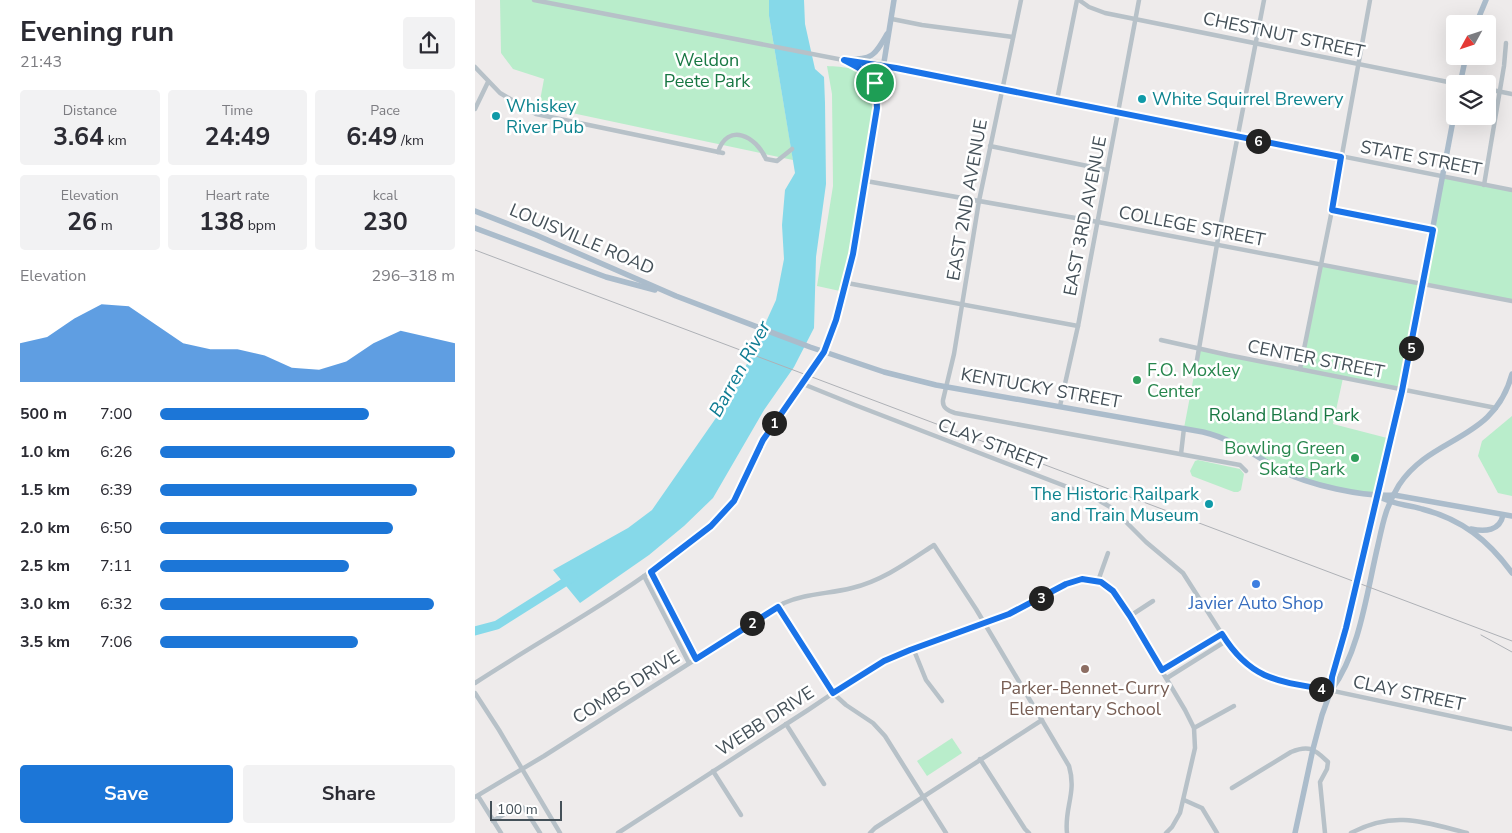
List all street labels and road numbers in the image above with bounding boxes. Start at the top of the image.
street label: CHESTNUT STREET [1201,6,1367,64]
street label: EAST 2ND AVENUE [941,117,993,283]
street label: EAST 3RD AVENUE [1058,134,1112,298]
street label: STATE STREET [1358,134,1484,182]
street label: LOUISVILLE ROAD [506,198,658,280]
street label: COLLEGE STREET [1117,200,1268,252]
street label: CENTER STREET [1245,334,1387,384]
street label: KENTUCKY STREET [959,362,1123,414]
street label: CLAY STREET [934,412,1050,476]
street label: COMBS DRIVE [568,645,684,729]
street label: CLAY STREET [1351,669,1467,717]
street label: WEBB DRIVE [711,680,819,762]

